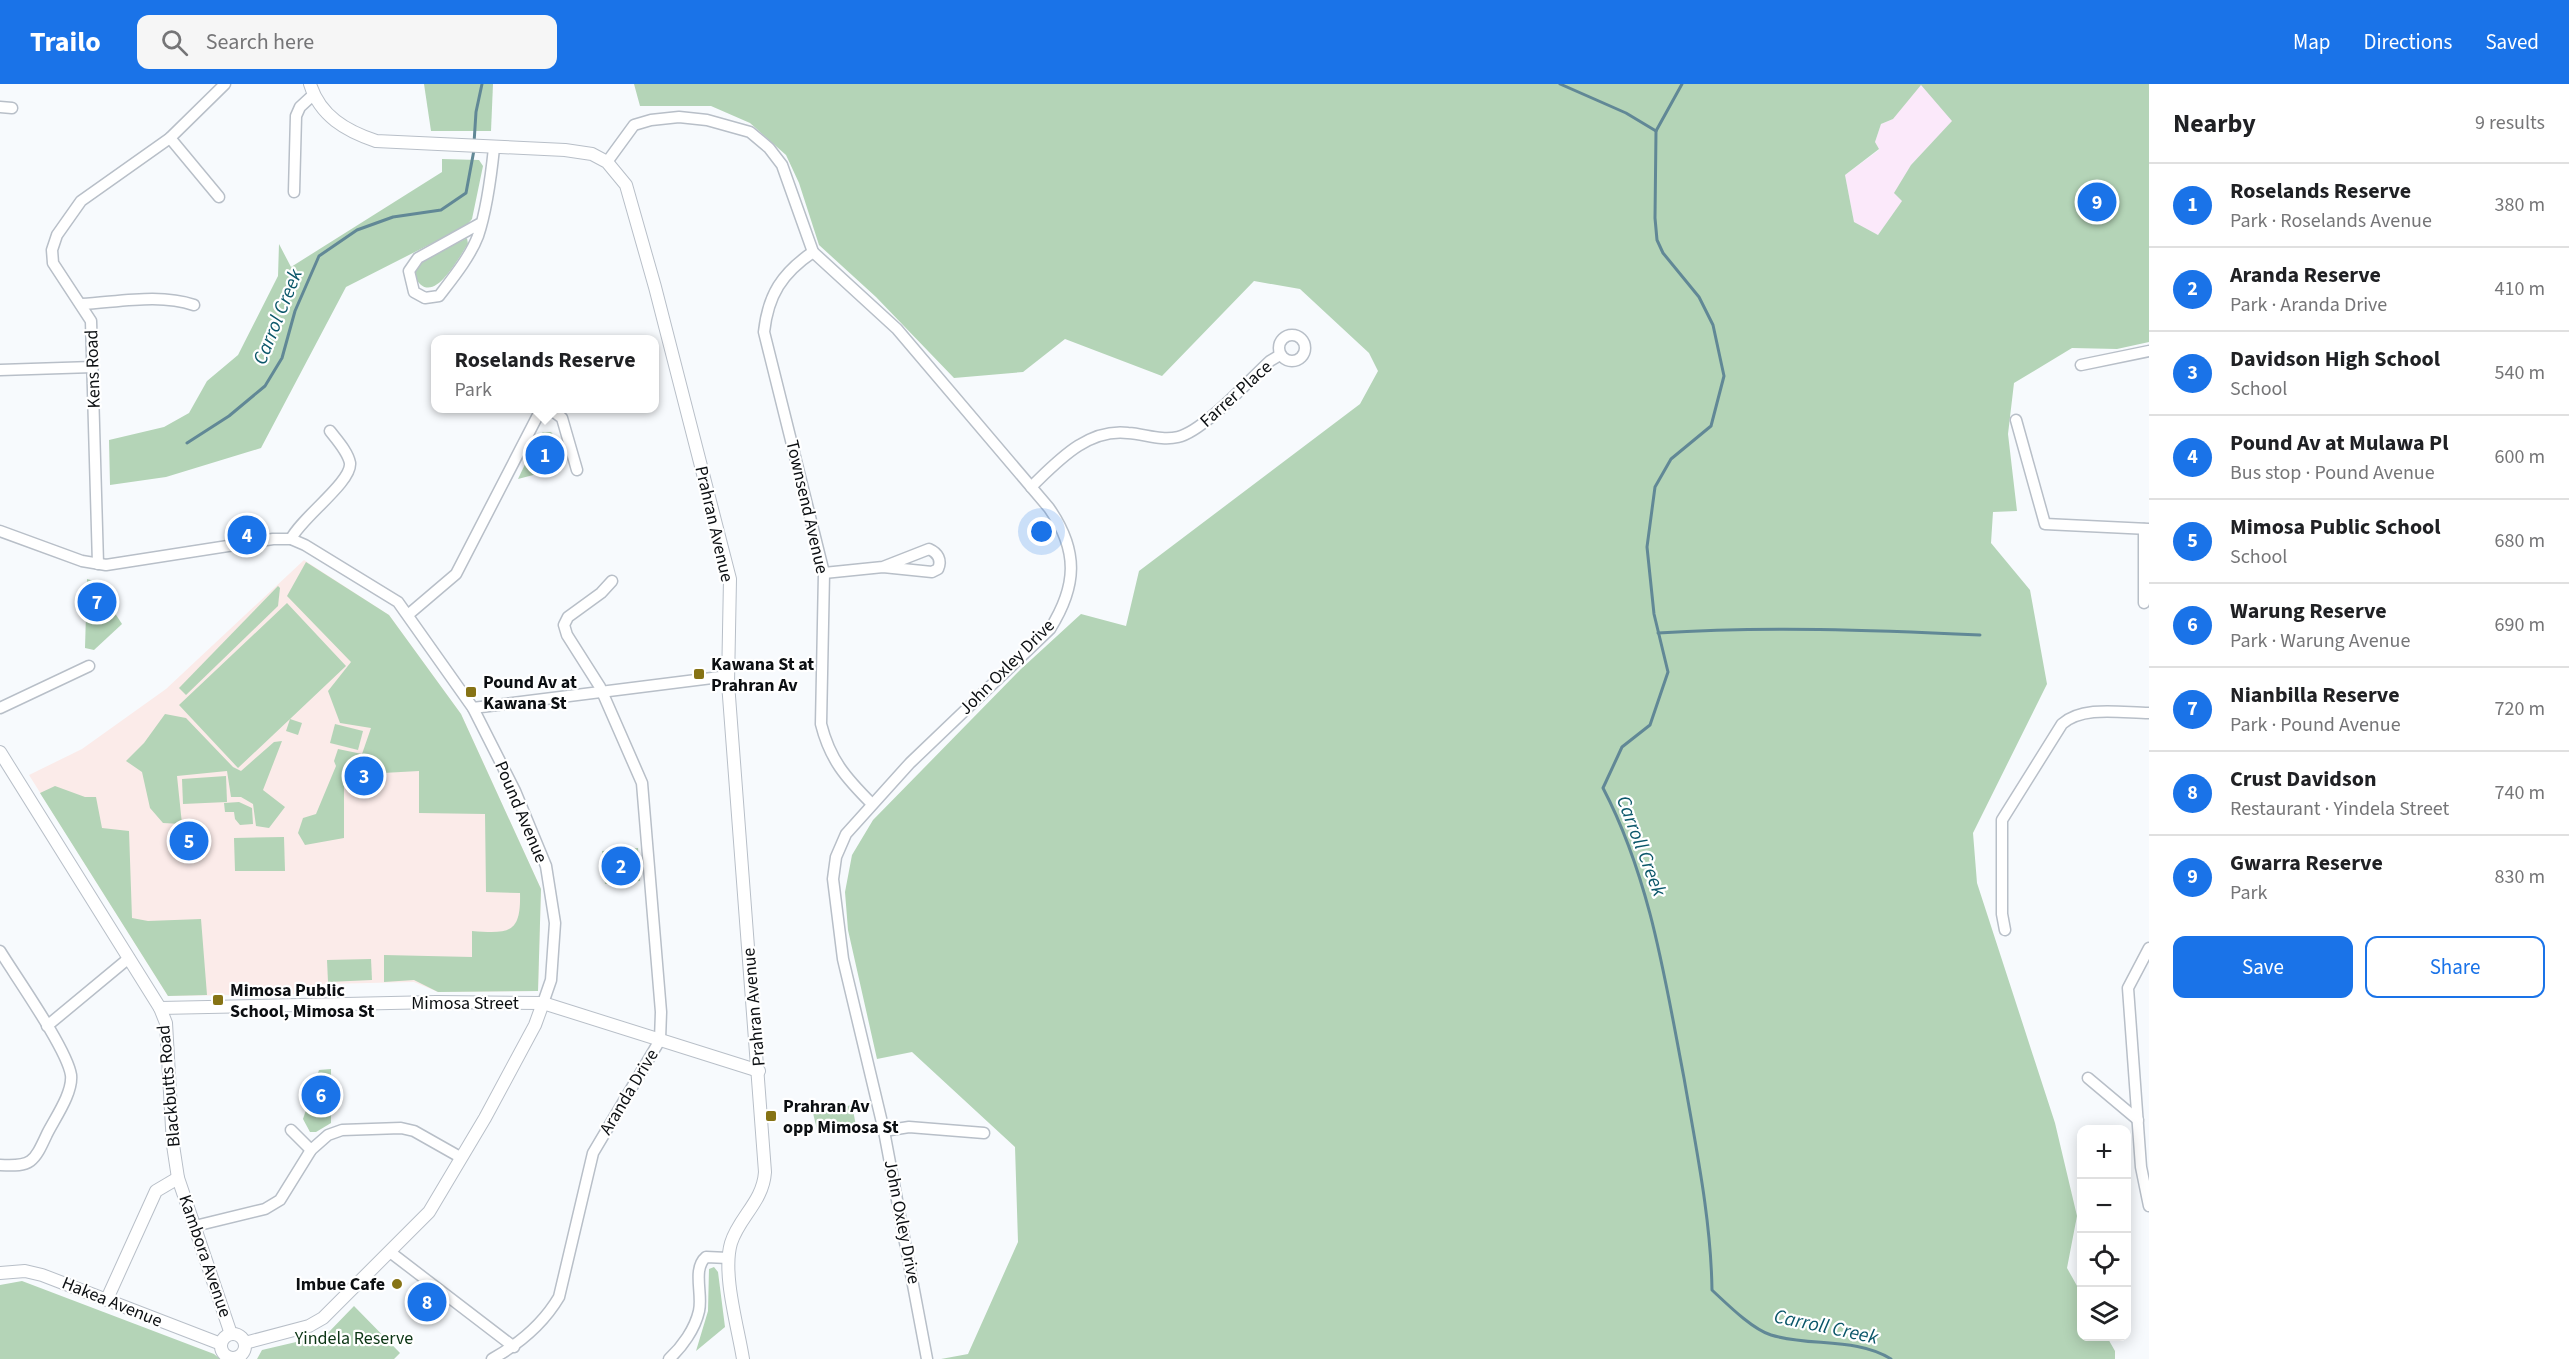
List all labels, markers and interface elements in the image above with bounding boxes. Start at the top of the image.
search box [137,15,557,69]
text: Trailo [30,22,101,62]
icon: search [158,26,191,59]
text: Search here [206,26,314,58]
text: Map [2293,27,2331,57]
text: Directions [2364,27,2452,57]
text: Saved [2485,27,2539,57]
text: Nearby [2173,105,2256,142]
text: 9 results [2475,109,2545,137]
text: Roselands Reserve [2230,175,2411,207]
pin: 9 [2078,180,2116,224]
text: 1 [2187,191,2198,219]
text: 380 m [2495,191,2545,219]
text: Park · Roselands Avenue [2230,207,2432,235]
text: Aranda Reserve [2230,259,2381,291]
water label: Carrol Creek [246,265,310,369]
text: 2 [2187,275,2198,303]
text: 410 m [2495,275,2545,303]
text: Park · Aranda Drive [2230,291,2387,319]
street label: Kens Road [79,329,107,409]
popup [431,335,659,413]
text: Davidson High School [2230,343,2440,375]
text: Roselands Reserve [454,344,636,376]
street label: Farrer Place [1195,355,1278,433]
text: 3 [2187,359,2198,387]
text: 540 m [2495,359,2545,387]
text: School [2230,375,2287,403]
text: Park [454,376,492,404]
text: Pound Av at Mulawa Pl [2230,427,2449,459]
pin: 1 [526,432,564,478]
street label: Townsend Avenue [779,438,835,576]
text: 4 [2187,443,2198,471]
text: 600 m [2495,443,2545,471]
text: Bus stop · Pound Avenue [2230,459,2435,487]
street label: Prahran Avenue [688,463,740,585]
text: Mimosa Public School [2230,511,2441,543]
pin: 4 [228,512,266,558]
your location [1027,517,1056,546]
text: 5 [2187,527,2198,555]
text: 680 m [2495,527,2545,555]
text: School [2230,543,2287,571]
pin: 7 [78,580,116,624]
text: Warung Reserve [2230,595,2387,627]
text: 6 [2187,611,2198,639]
text: 690 m [2495,611,2545,639]
street label: John Oxley Drive [954,614,1060,720]
text: Park · Warung Avenue [2230,627,2410,655]
place label: Kawana St at Prahran Av [711,652,814,698]
marker: Kawana St at Prahran Av [692,667,706,681]
place label: Pound Av at Kawana St [483,670,577,716]
text: Nianbilla Reserve [2230,679,2400,711]
marker: Pound Av at Kawana St [464,685,478,699]
text: 7 [2187,695,2198,723]
text: 720 m [2495,695,2545,723]
text: Park · Pound Avenue [2230,711,2401,739]
pin: 3 [344,754,384,798]
street label: Pound Avenue [488,757,554,867]
text: Crust Davidson [2230,763,2376,795]
text: 8 [2187,779,2198,807]
text: 740 m [2495,779,2545,807]
water label: Carroll Creek [1609,792,1673,901]
text: Restaurant · Yindela Street [2230,795,2449,823]
pin: 5 [170,818,208,864]
pin: 2 [602,844,640,888]
text: Gwarra Reserve [2230,847,2383,879]
text: 9 [2187,863,2198,891]
text: 830 m [2495,863,2545,891]
text: Park [2230,879,2267,907]
button: Save [2173,936,2353,998]
button: Share [2365,936,2545,998]
street label: Prahran Avenue [736,947,772,1067]
place label: Mimosa Public School, Mimosa St [230,978,374,1024]
street label: Mimosa Street [411,991,519,1016]
marker: Mimosa Public School, Mimosa St [211,993,225,1007]
street label: Blackbutts Road [151,1024,187,1148]
street label: Aranda Drive [594,1044,665,1140]
pin: 6 [302,1072,340,1118]
place label: Prahran Av opp Mimosa St [783,1094,899,1140]
marker: Prahran Av opp Mimosa St [764,1109,778,1123]
map controls [2077,1125,2131,1341]
button: + [2077,1125,2131,1179]
street label: John Oxley Drive [878,1158,926,1286]
button: − [2077,1179,2131,1233]
street label: Kambora Avenue [172,1191,238,1321]
button: locate [2077,1233,2131,1287]
street label: Hakea Avenue [58,1271,166,1334]
place label: Imbue Cafe [295,1272,385,1297]
marker: Imbue Cafe [390,1277,404,1291]
pin: 8 [408,1280,446,1324]
button: layers [2077,1287,2131,1341]
water label: Carroll Creek [1771,1302,1881,1352]
park label: Yindela Reserve [294,1326,413,1351]

